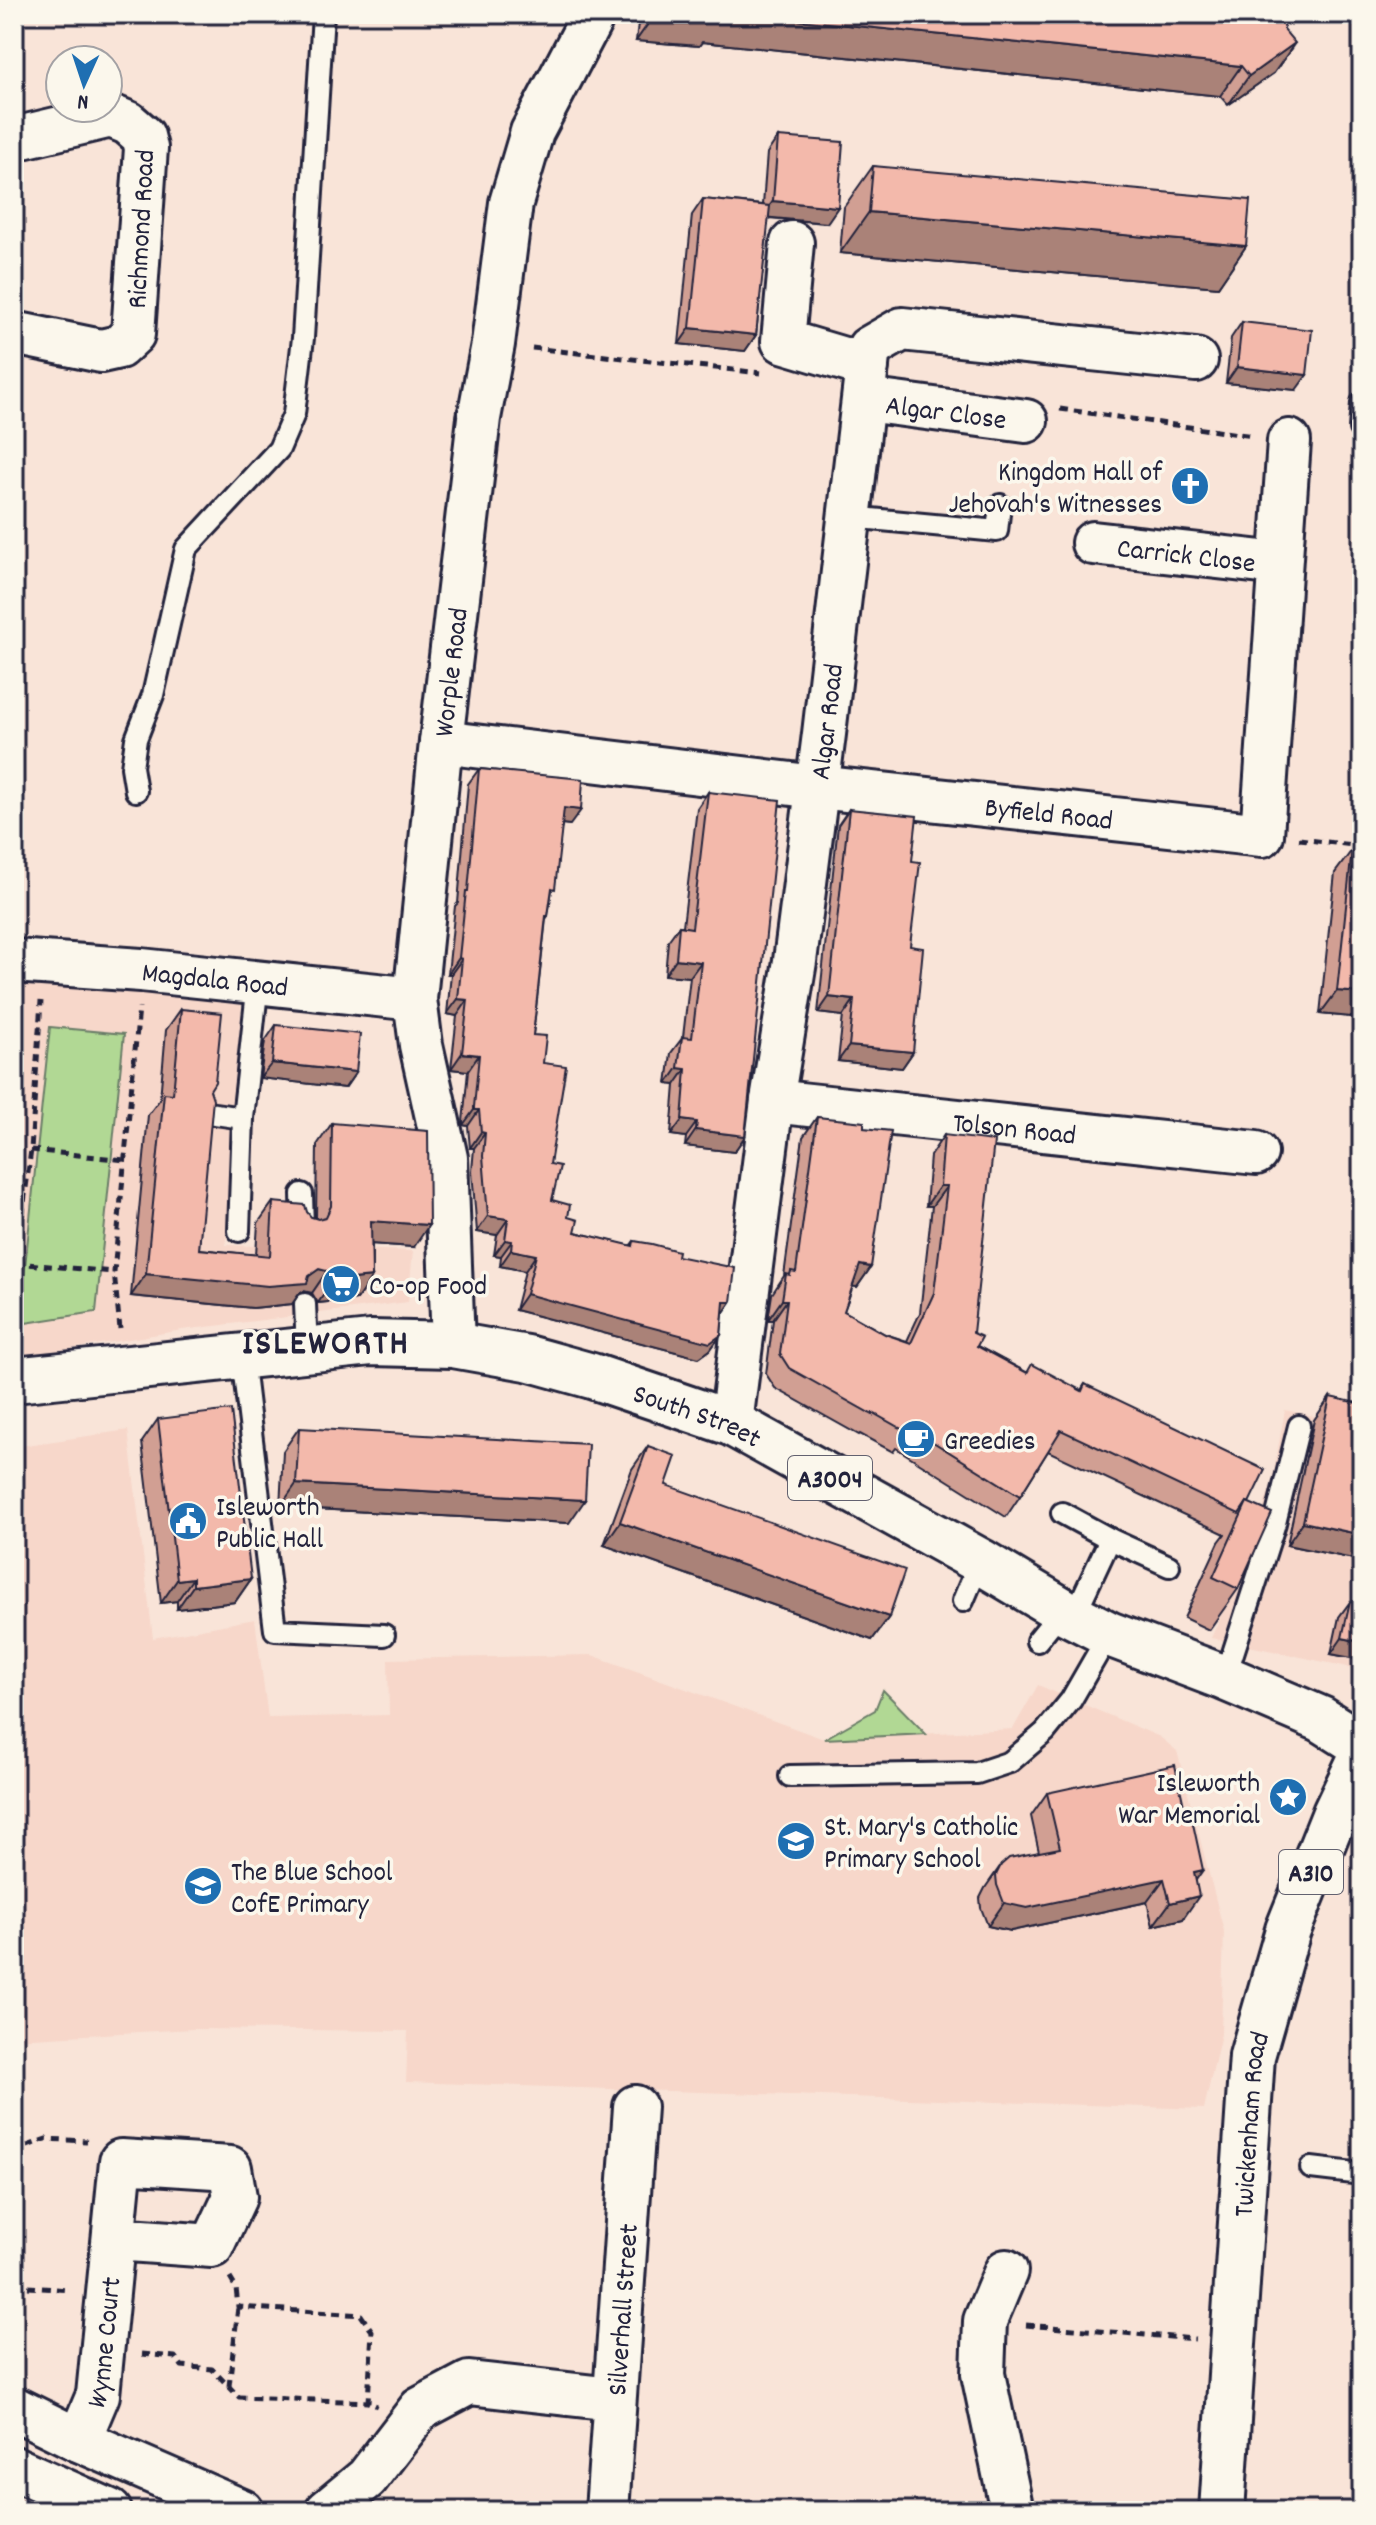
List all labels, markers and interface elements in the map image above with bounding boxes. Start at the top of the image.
north arrow [44,44,124,124]
text: N [77,85,89,116]
street label: Richmond Road [120,149,168,310]
street label: Algar Close [883,388,1008,443]
place label: Kingdom Hall of Jehovah's Witnesses [948,455,1163,527]
church icon: Kingdom Hall of Jehovah's Witnesses [1169,465,1211,507]
street label: Carrick Close [1114,531,1257,586]
street label: Worple Road [427,606,482,739]
street label: Algar Road [803,662,857,782]
street label: Byfield Road [982,790,1114,844]
street label: Magdala Road [140,955,290,1010]
street label: Tolson Road [950,1106,1078,1159]
supermarket icon: Co-op Food [320,1263,362,1305]
place label: Co-op Food [369,1269,487,1309]
district label: ISLEWORTH [242,1320,410,1372]
street label: South Street [627,1376,767,1461]
cafe icon: Greedies [895,1418,937,1460]
place label: Greedies [944,1424,1036,1464]
road number: A3004 [788,1456,872,1500]
place label: Isleworth Public Hall [216,1490,323,1562]
public building icon: Isleworth Public Hall [167,1500,209,1542]
place label: Isleworth War Memorial [1118,1766,1260,1838]
place icon: Isleworth War Memorial [1267,1776,1309,1818]
place label: St. Mary's Catholic Primary School [824,1810,1018,1882]
school or university icon: St. Mary's Catholic Primary School [775,1820,817,1862]
road number: A310 [1279,1850,1343,1894]
place label: The Blue School CofE Primary [231,1855,393,1927]
school or university icon: The Blue School CofE Primary [182,1865,224,1907]
street label: Twickenham Road [1226,2028,1283,2218]
street label: Silverhall Street [600,2222,652,2397]
street label: Wynne Court [79,2275,134,2416]

